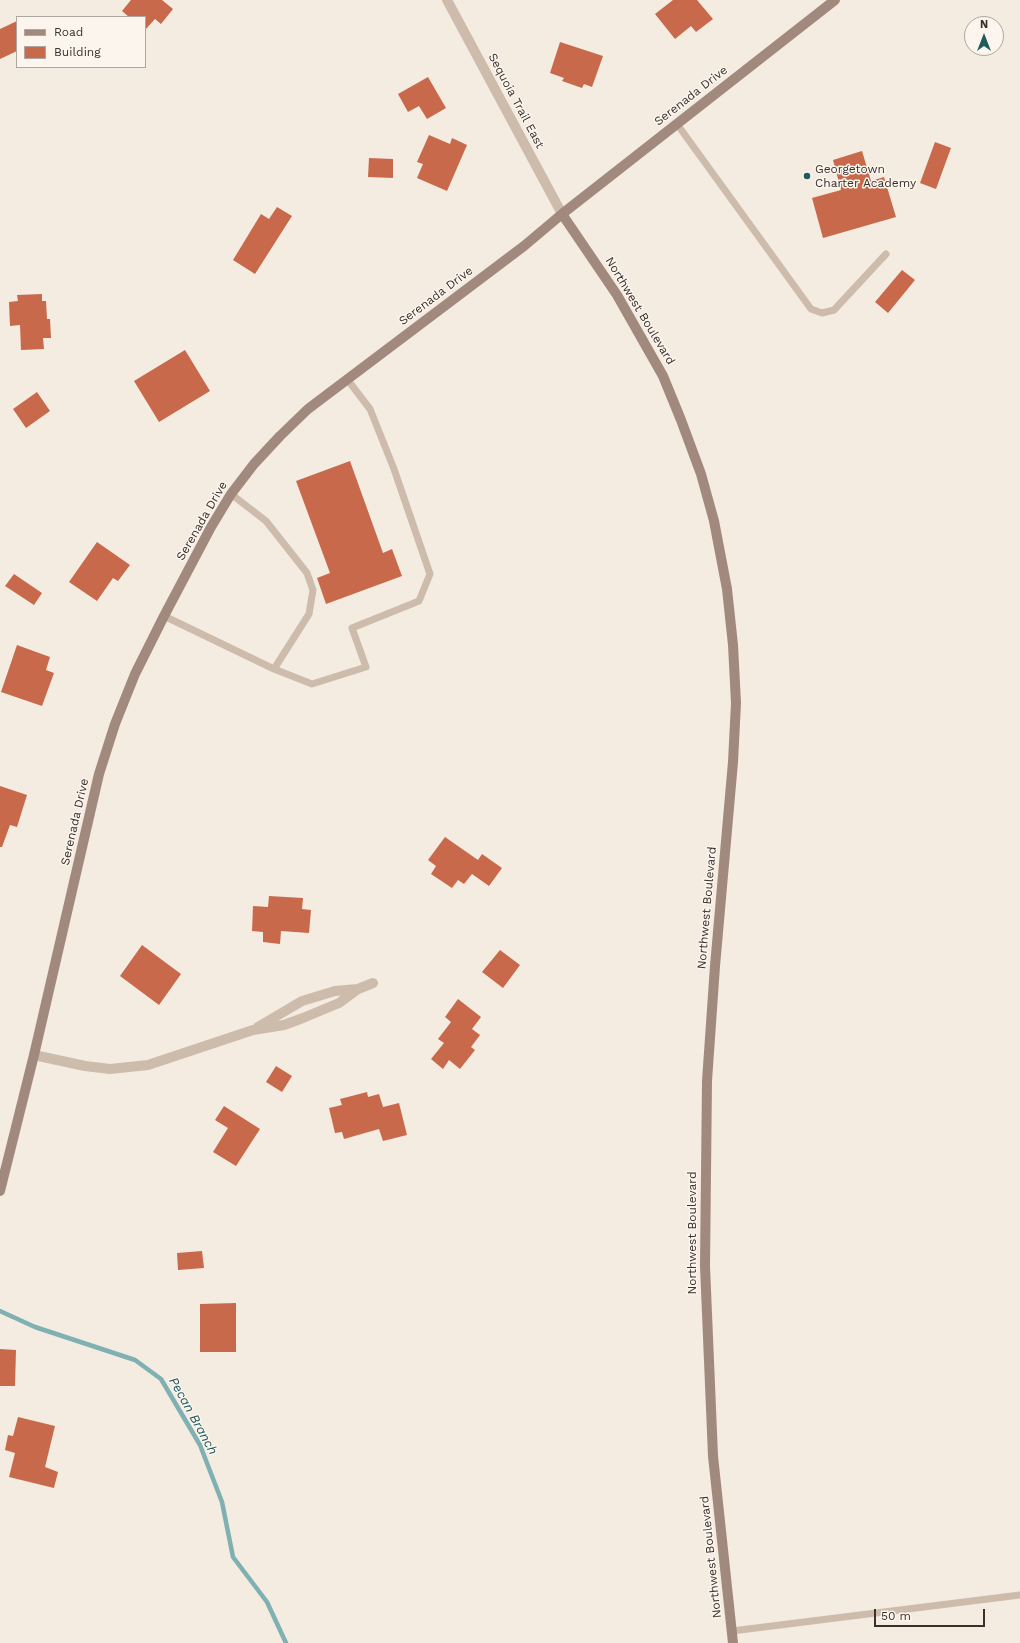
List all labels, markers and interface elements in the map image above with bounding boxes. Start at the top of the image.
legend [16,16,146,68]
north arrow [964,16,1004,56]
text: N [980,18,988,31]
text: Road [54,25,83,39]
text: Building [54,45,101,59]
street label: Sequoia Trail East [485,51,547,151]
street label: Serenada Drive [652,63,730,129]
place label: Georgetown Charter Academy [815,162,916,190]
marker: Georgetown Charter Academy [802,171,812,181]
street label: Northwest Boulevard [602,255,678,367]
street label: Serenada Drive [396,264,476,328]
street label: Serenada Drive [174,479,230,563]
street label: Serenada Drive [58,777,92,867]
street label: Northwest Boulevard [694,846,720,970]
street label: Northwest Boulevard [685,1172,699,1294]
water label: Pecan Branch [165,1375,221,1457]
street label: Northwest Boulevard [697,1495,725,1619]
scale bar [876,1601,987,1627]
text: 50 m [881,1609,911,1623]

